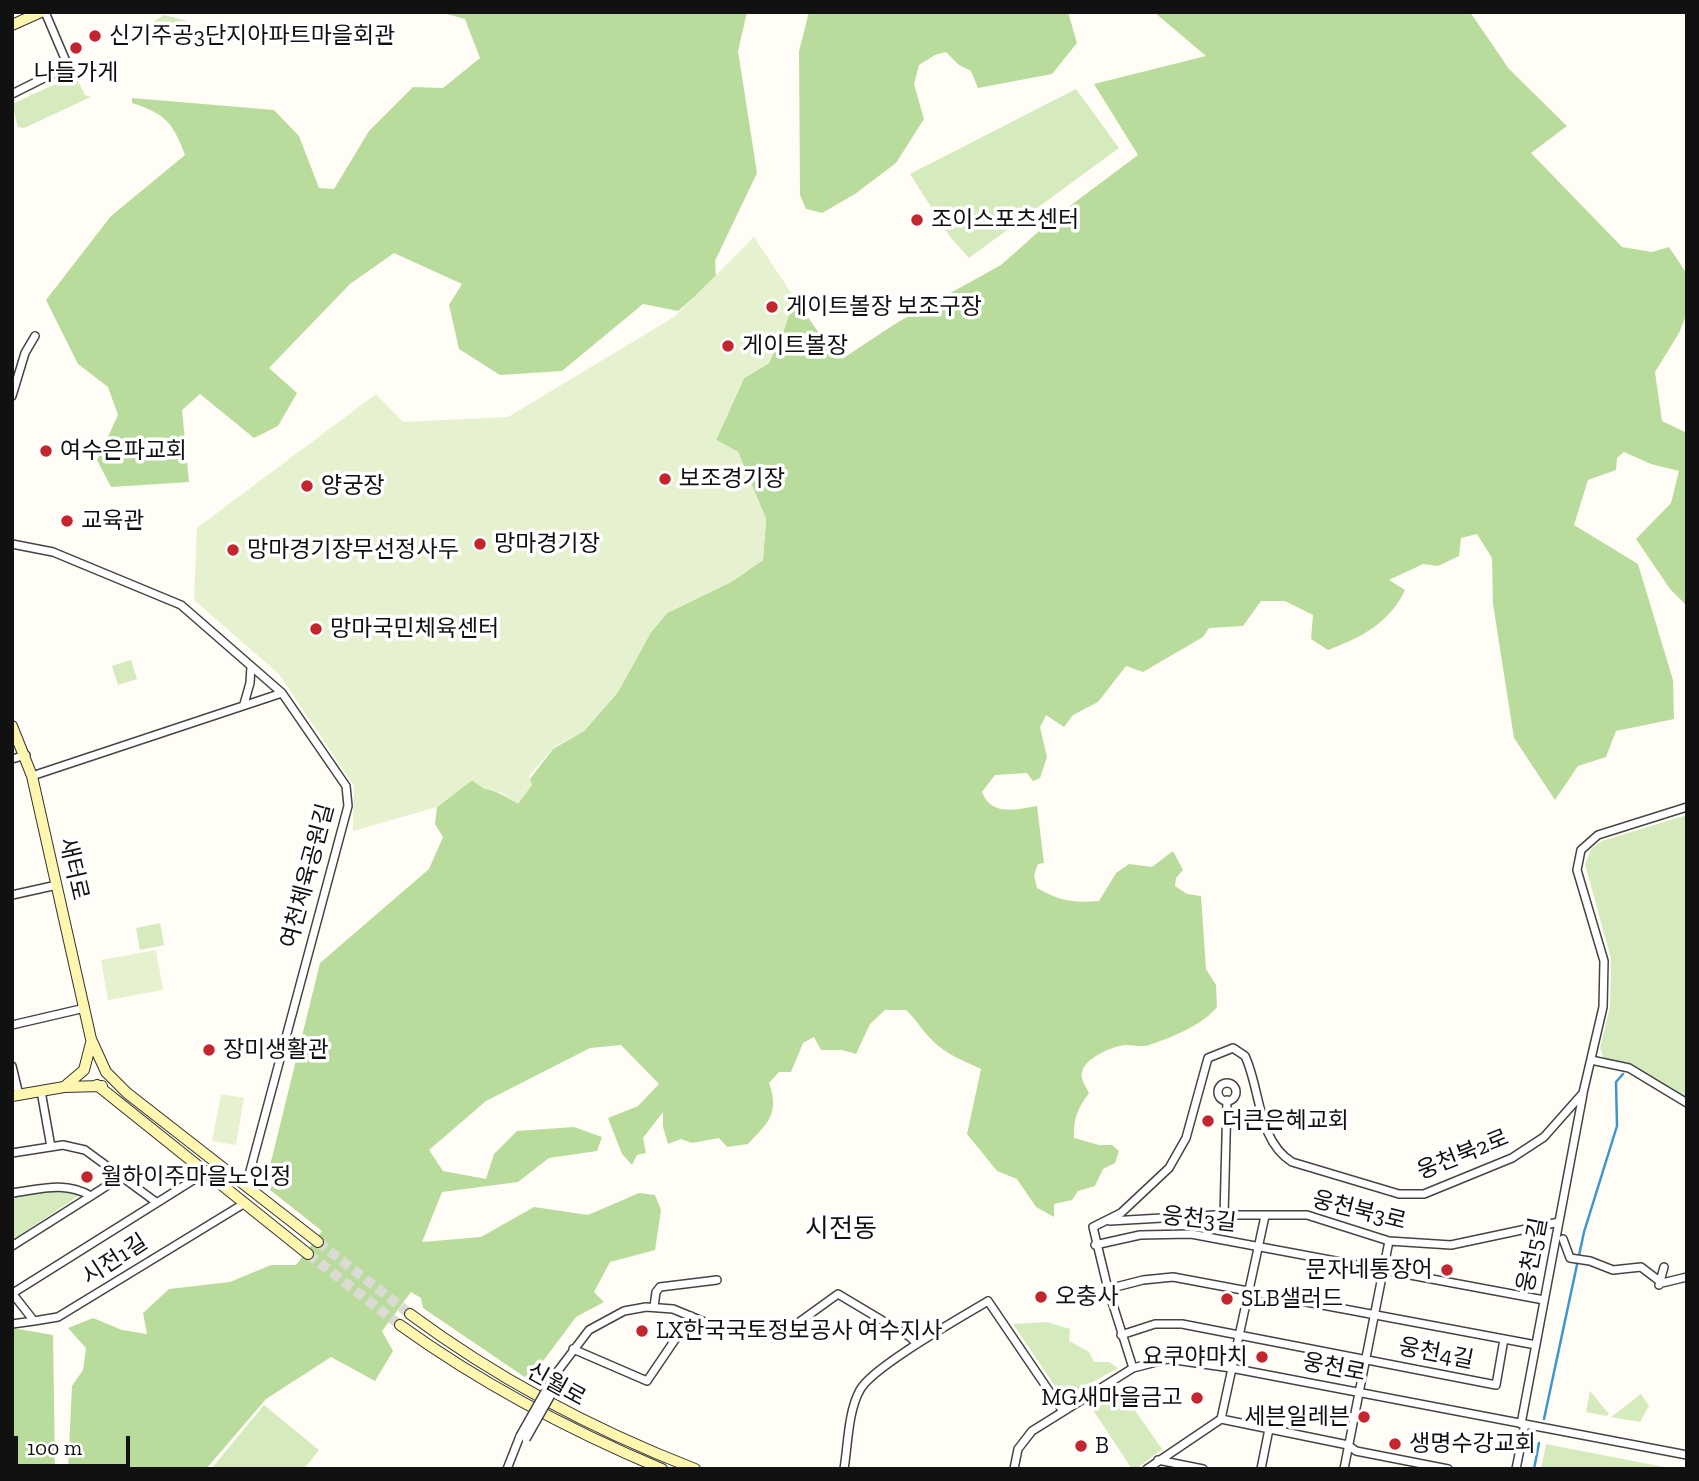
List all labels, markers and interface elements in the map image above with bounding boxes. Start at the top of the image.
place label: 신기주공3단지아파트마을회관 [109,22,395,50]
marker: 신기주공3단지아파트마을회관 [87,28,103,44]
marker: 나들가게 [68,40,84,56]
place label: 나들가게 [34,59,118,87]
place label: 조이스포츠센터 [931,206,1079,234]
marker: 조이스포츠센터 [909,212,925,228]
place label: 게이트볼장 보조구장 [786,293,982,321]
marker: 게이트볼장 보조구장 [764,299,780,315]
place label: 게이트볼장 [742,332,848,360]
marker: 게이트볼장 [720,338,736,354]
place label: 여수은파교회 [60,437,187,465]
marker: 여수은파교회 [38,443,54,459]
place label: 보조경기장 [679,465,785,493]
marker: 보조경기장 [657,471,673,487]
place label: 양궁장 [321,472,384,500]
marker: 양궁장 [299,478,315,494]
place label: 교육관 [81,507,144,535]
marker: 교육관 [59,513,75,529]
place label: 망마경기장 [494,530,600,558]
place label: 망마경기장무선정사두 [247,536,459,564]
marker: 망마경기장 [472,536,488,552]
marker: 망마경기장무선정사두 [225,542,241,558]
place label: 망마국민체육센터 [330,615,499,643]
marker: 망마국민체육센터 [308,621,324,637]
street label: 여천체육공원길 [276,801,340,951]
street label: 새터로 [52,835,94,903]
place label: 장미생활관 [223,1036,329,1064]
marker: 장미생활관 [201,1042,217,1058]
place label: 더큰은혜교회 [1222,1107,1349,1135]
marker: 더큰은혜교회 [1200,1113,1216,1129]
street label: 웅천북2로 [1413,1124,1513,1186]
place label: 월하이주마을노인정 [101,1163,291,1191]
marker: 월하이주마을노인정 [79,1169,95,1185]
street label: 웅천북3로 [1309,1186,1409,1236]
street label: 웅천3길 [1160,1202,1238,1238]
district label: 시전동 [805,1214,877,1246]
street label: 웅천5길 [1512,1215,1554,1295]
street label: 시전1길 [77,1229,153,1291]
place label: 문자네통장어 [1306,1256,1433,1284]
marker: 문자네통장어 [1439,1262,1455,1278]
place label: 오충사 [1055,1283,1118,1311]
place label: SLB샐러드 [1241,1285,1343,1313]
marker: 오충사 [1033,1289,1049,1305]
marker: SLB샐러드 [1219,1291,1235,1307]
place label: LX한국국토정보공사 여수지사 [656,1317,942,1345]
marker: LX한국국토정보공사 여수지사 [634,1323,650,1339]
street label: 웅천4길 [1396,1333,1476,1375]
place label: 요쿠야마치 [1142,1343,1248,1371]
street label: 웅천로 [1300,1348,1368,1388]
marker: 요쿠야마치 [1254,1349,1270,1365]
street label: 신월로 [522,1358,590,1412]
place label: MG새마을금고 [1041,1384,1183,1412]
marker: MG새마을금고 [1189,1390,1205,1406]
place label: 세븐일레븐 [1244,1403,1350,1431]
marker: 세븐일레븐 [1356,1409,1372,1425]
scale bar [18,1422,133,1466]
place label: 생명수강교회 [1409,1430,1536,1458]
place label: B [1095,1432,1109,1460]
text: 100 m [27,1435,82,1460]
marker: 생명수강교회 [1387,1436,1403,1452]
marker: B [1073,1438,1089,1454]

